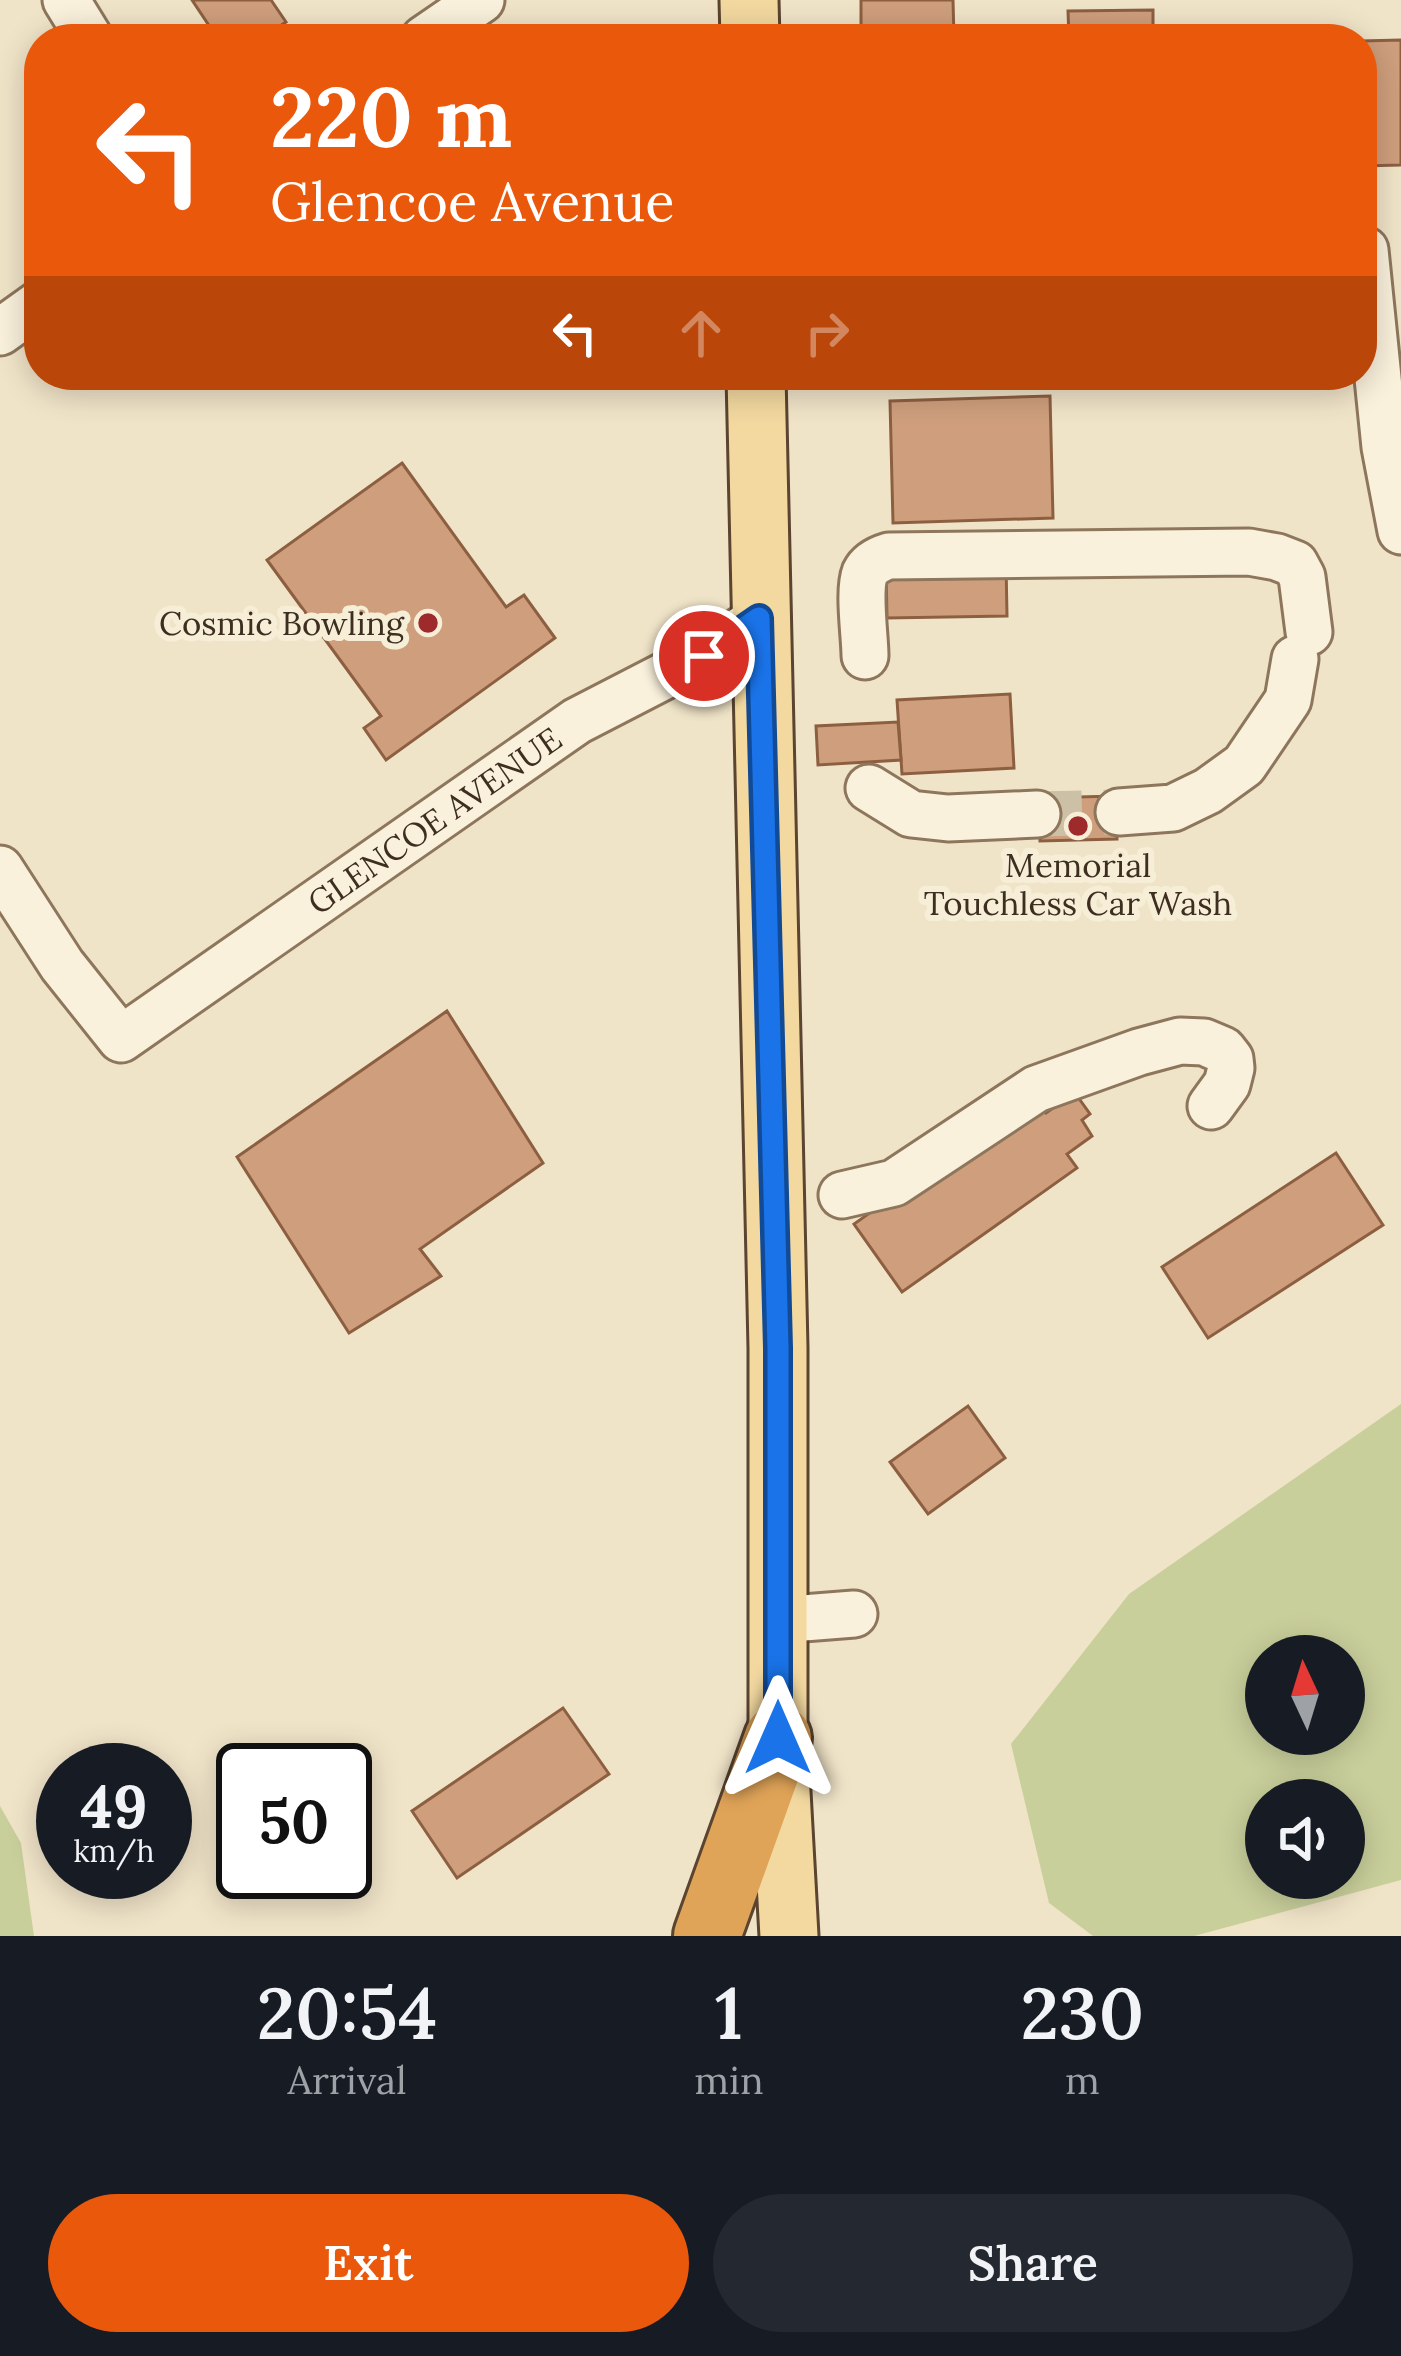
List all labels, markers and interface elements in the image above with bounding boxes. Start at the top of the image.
text: 220 m [270,62,512,170]
icon: left [72,72,228,228]
text: Glencoe Avenue [270,167,675,236]
icon: left [542,300,608,366]
icon: ahead [668,300,734,366]
icon: right [794,300,860,366]
place label: Cosmic Bowling [159,602,405,644]
pin [653,605,755,707]
marker: Cosmic Bowling [415,610,441,636]
icon: arrive [671,623,737,689]
street label: GLENCOE AVENUE [299,717,569,923]
marker: Memorial Touchless Car Wash [1065,813,1091,839]
place label: Memorial Touchless Car Wash [924,844,1232,924]
north arrow [1245,1635,1365,1755]
map controls [1245,1635,1365,1899]
position arrow [715,1675,841,1801]
speed limit sign: 50 [216,1743,372,1899]
text: 49 [80,1768,148,1844]
button: sound [1245,1779,1365,1899]
text: km/h [73,1832,155,1870]
text: 20:54 [257,1967,437,2059]
text: 1 [715,1967,743,2059]
text: 230 [1020,1967,1144,2059]
text: Arrival [288,2055,407,2105]
text: min [694,2055,764,2105]
text: m [1065,2055,1100,2105]
button: Exit [48,2194,689,2332]
button: Share [713,2194,1353,2332]

